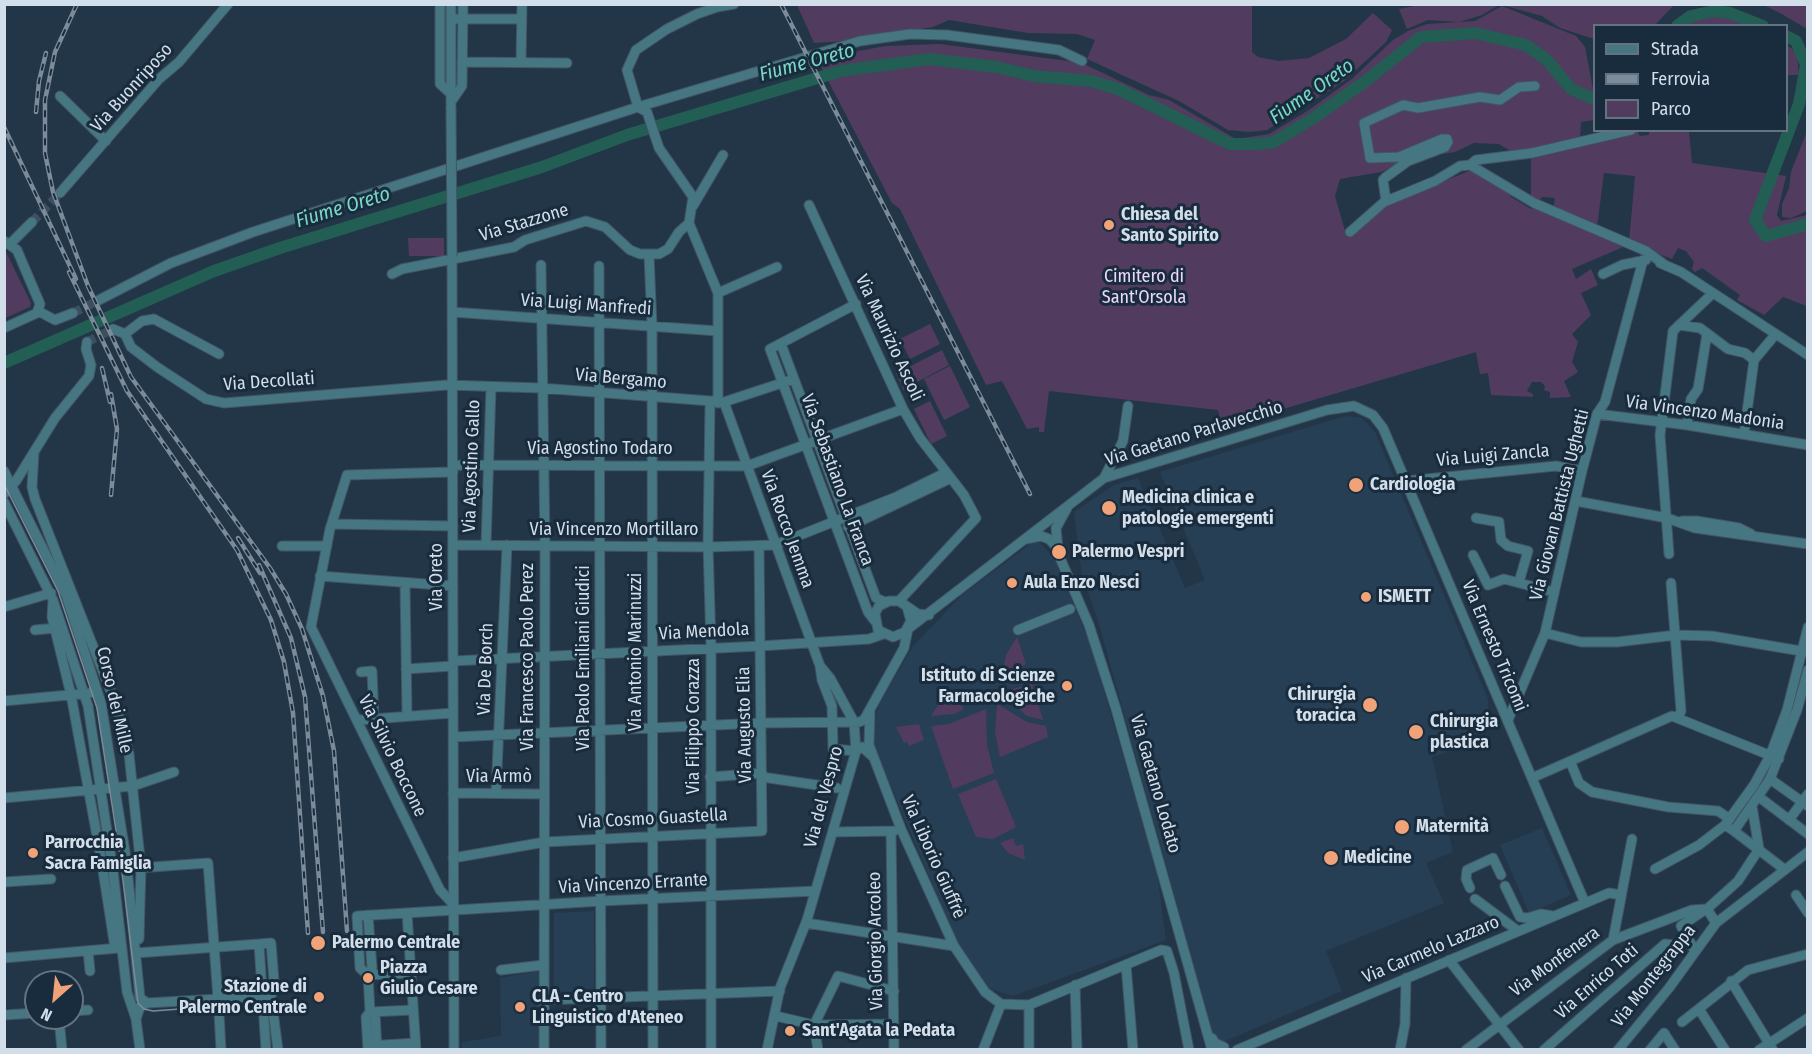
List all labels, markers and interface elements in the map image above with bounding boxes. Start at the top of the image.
legend [1593,24,1788,132]
text: Strada [1651,38,1699,60]
street label: Via Buonriposo [87,39,177,137]
water label: Fiume Oreto [757,39,857,87]
water label: Fiume Oreto [1265,54,1359,130]
text: Ferrovia [1651,68,1710,90]
text: Parco [1651,98,1691,120]
water label: Fiume Oreto [293,182,393,234]
street label: Via Stazzone [477,199,571,247]
place label: Chiesa del Santo Spirito [1121,204,1219,246]
marker: Chiesa del Santo Spirito [1102,218,1116,232]
park label: Cimitero di Sant'Orsola [1102,266,1186,308]
street label: Via Maurizio Ascoli [850,271,928,405]
street label: Via Luigi Manfredi [520,290,652,320]
street label: Via Bergamo [574,364,668,394]
street label: Via Decollati [223,368,315,396]
street label: Via Sebastiano La Franca [796,391,878,569]
street label: Via Vincenzo Madonia [1624,391,1786,435]
street label: Via Gaetano Parlavecchio [1103,397,1285,471]
street label: Via Agostino Gallo [459,399,485,533]
street label: Via Giovan Battista Ughetti [1526,407,1594,603]
street label: Via Agostino Todaro [527,438,673,460]
street label: Via Luigi Zancla [1436,440,1550,472]
street label: Via Rocco Jemma [756,467,818,591]
place label: Cardiologia [1370,474,1455,496]
marker: Cardiologia [1347,476,1365,494]
place label: Medicina clinica e patologie emergenti [1122,487,1274,530]
marker: Medicina clinica e patologie emergenti [1100,499,1118,517]
street label: Via Vincenzo Mortillaro [530,519,698,541]
place label: Palermo Vespri [1072,541,1184,563]
street label: Via Oreto [426,543,448,611]
marker: Palermo Vespri [1050,543,1068,561]
street label: Via Francesco Paolo Perez [517,563,539,751]
street label: Via Paolo Emiliani Giudici [573,565,595,751]
place label: Aula Enzo Nesci [1024,572,1139,594]
street label: Via Antonio Marinuzzi [625,573,647,731]
marker: Aula Enzo Nesci [1005,576,1019,590]
street label: Via Ernesto Tricomi [1457,577,1531,715]
place label: ISMETT [1378,586,1431,608]
marker: ISMETT [1359,590,1373,604]
street label: Via Mendola [658,619,750,645]
street label: Via De Borch [474,622,498,716]
street label: Corso dei Mille [91,645,137,755]
street label: Via Filippo Corazza [683,658,705,794]
place label: Istituto di Scienze Farmacologiche [921,665,1055,708]
street label: Via Augusto Elia [733,666,757,784]
marker: Istituto di Scienze Farmacologiche [1060,679,1074,693]
place label: Chirurgia toracica [1288,684,1356,726]
street label: Via Silvio Boccone [353,692,431,820]
marker: Chirurgia toracica [1361,696,1379,714]
place label: Chirurgia plastica [1430,711,1498,754]
street label: Via Gaetano Lodato [1125,712,1185,856]
marker: Chirurgia plastica [1407,723,1425,741]
street label: Via del Vespro [800,744,848,850]
street label: Via Armò [466,766,532,788]
street label: Via Liborio Giuffrè [896,792,970,922]
street label: Via Cosmo Guastella [578,804,728,834]
place label: Maternità [1416,816,1489,838]
marker: Maternità [1393,818,1411,836]
place label: Parrocchia Sacra Famiglia [45,832,152,874]
marker: Parrocchia Sacra Famiglia [26,846,40,860]
place label: Medicine [1344,847,1412,869]
marker: Medicine [1322,849,1340,867]
street label: Via Vincenzo Errante [558,869,708,899]
street label: Via Giorgio Arcoleo [864,871,888,1011]
street label: Via Carmelo Lazzaro [1359,911,1503,989]
street label: Via Montegrappa [1607,921,1701,1031]
street label: Via Monfenera [1506,922,1604,1002]
place label: Palermo Centrale [332,932,460,954]
marker: Palermo Centrale [309,934,327,952]
street label: Via Enrico Toti [1551,940,1643,1024]
place label: Piazza Giulio Cesare [380,957,478,1000]
north arrow [24,970,84,1030]
marker: Piazza Giulio Cesare [361,971,375,985]
place label: Stazione di Palermo Centrale [179,976,307,1018]
place label: CLA - Centro Linguistico d'Ateneo [532,986,683,1028]
marker: Stazione di Palermo Centrale [312,990,326,1004]
marker: CLA - Centro Linguistico d'Ateneo [513,1000,527,1014]
text: N [38,1004,55,1025]
place label: Sant'Agata la Pedata [802,1020,955,1042]
marker: Sant'Agata la Pedata [783,1024,797,1038]

